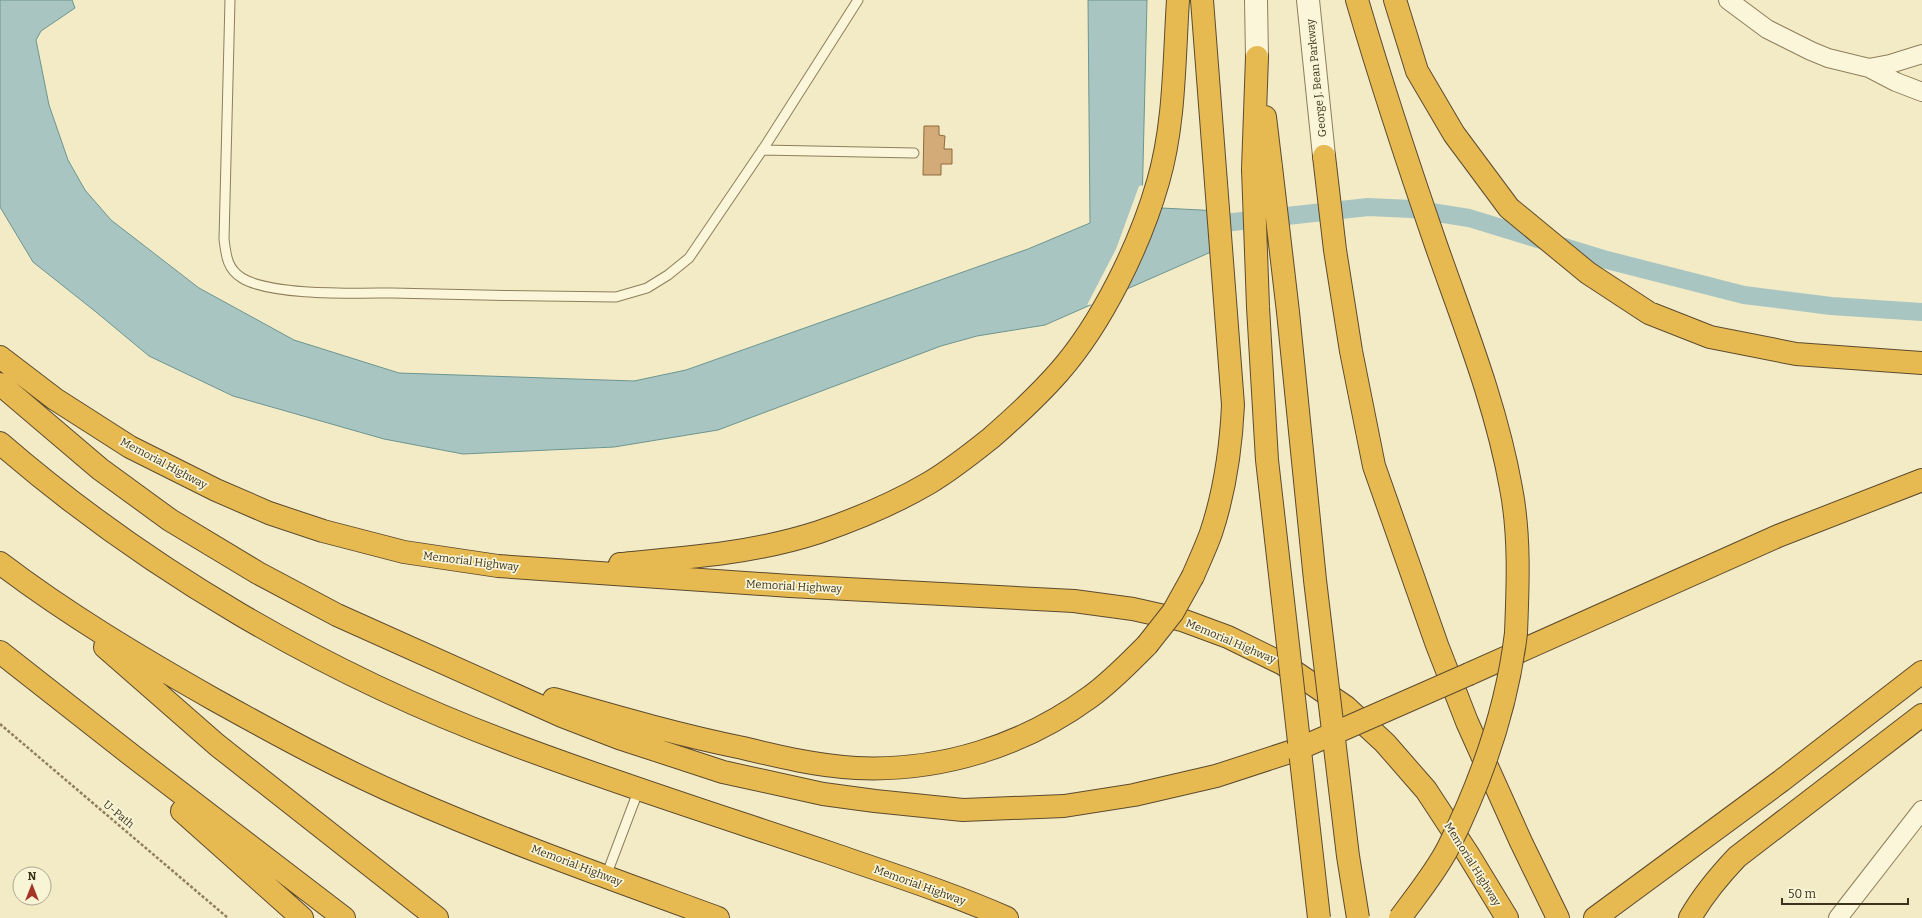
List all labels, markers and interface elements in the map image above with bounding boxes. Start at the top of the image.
street label: George J. Bean Parkway [1304,18,1329,138]
street label: Memorial Highway [118,435,210,492]
street label: Memorial Highway [422,549,520,574]
street label: Memorial Highway [746,577,843,596]
street label: Memorial Highway [1184,617,1278,666]
street label: U-Path [101,798,137,831]
street label: Memorial Highway [1442,820,1504,909]
street label: Memorial Highway [530,842,624,889]
street label: Memorial Highway [872,863,968,908]
north arrow [12,866,52,906]
text: N [28,870,37,883]
scale bar [1782,880,1908,906]
text: 50 m [1788,887,1817,901]

